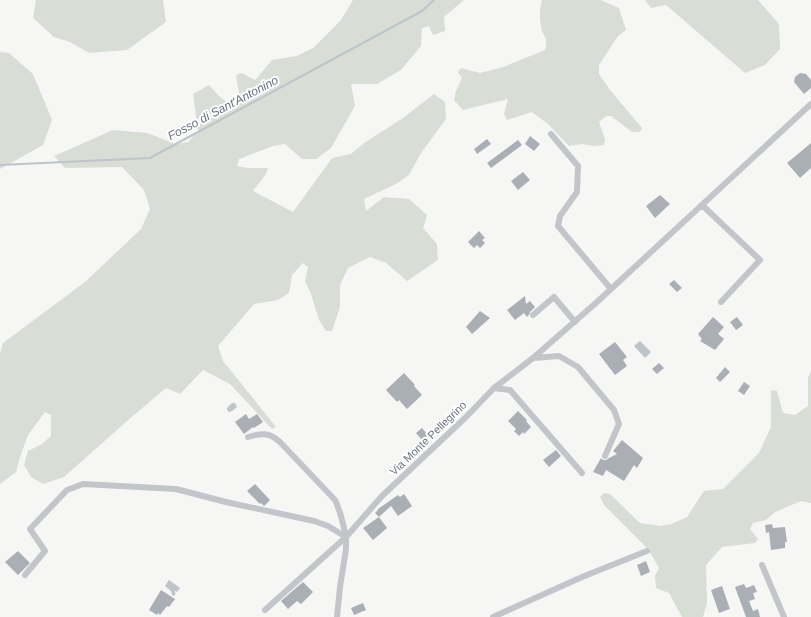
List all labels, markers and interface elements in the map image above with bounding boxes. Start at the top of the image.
water label: Fosso di Sant'Antonino [165,73,281,143]
street label: Via Monte Pellegrino [387,398,469,478]

